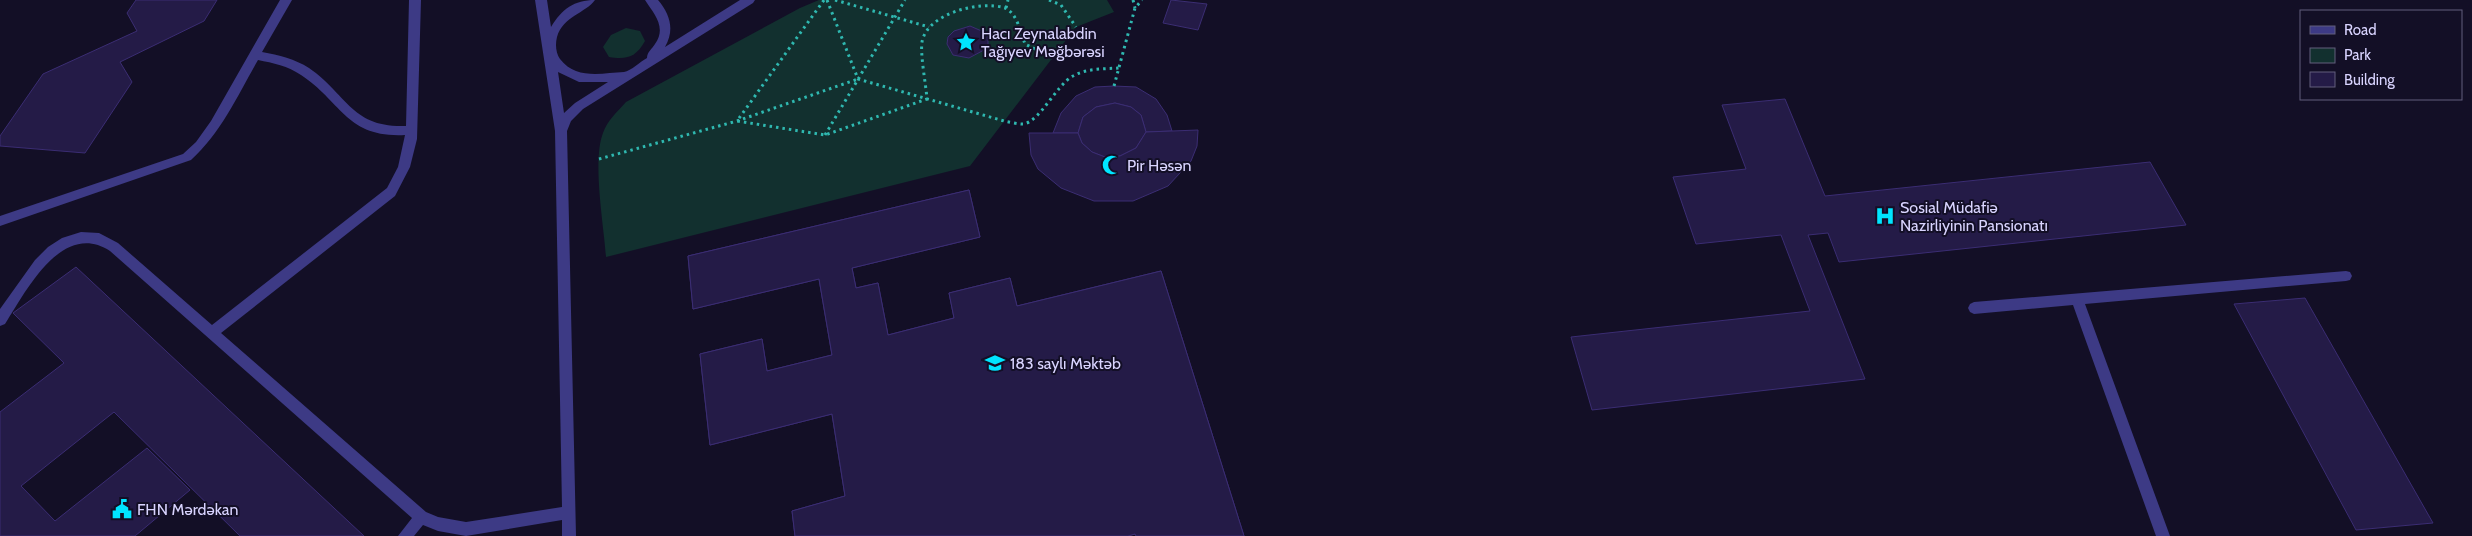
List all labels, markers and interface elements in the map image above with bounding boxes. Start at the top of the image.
legend [2300,10,2462,100]
text: Road [2344,21,2377,39]
place label: Hacı Zeynalabdin Tağıyev Məğbərəsi [981,24,1105,61]
place icon: Hacı Zeynalabdin Tağıyev Məğbərəsi [955,31,977,53]
text: Park [2344,46,2371,64]
text: Building [2344,71,2395,89]
mosque icon: Pir Həsən [1101,154,1123,176]
place label: Pir Həsən [1127,156,1191,175]
place label: Sosial Müdafiə Nazirliyinin Pansionatı [1900,198,2048,235]
hospital icon: Sosial Müdafiə Nazirliyinin Pansionatı [1874,205,1896,227]
school or university icon: 183 saylı Məktəb [984,352,1006,374]
place label: 183 saylı Məktəb [1010,354,1121,373]
public building icon: FHN Mərdəkan [111,498,133,520]
place label: FHN Mərdəkan [137,500,238,519]

